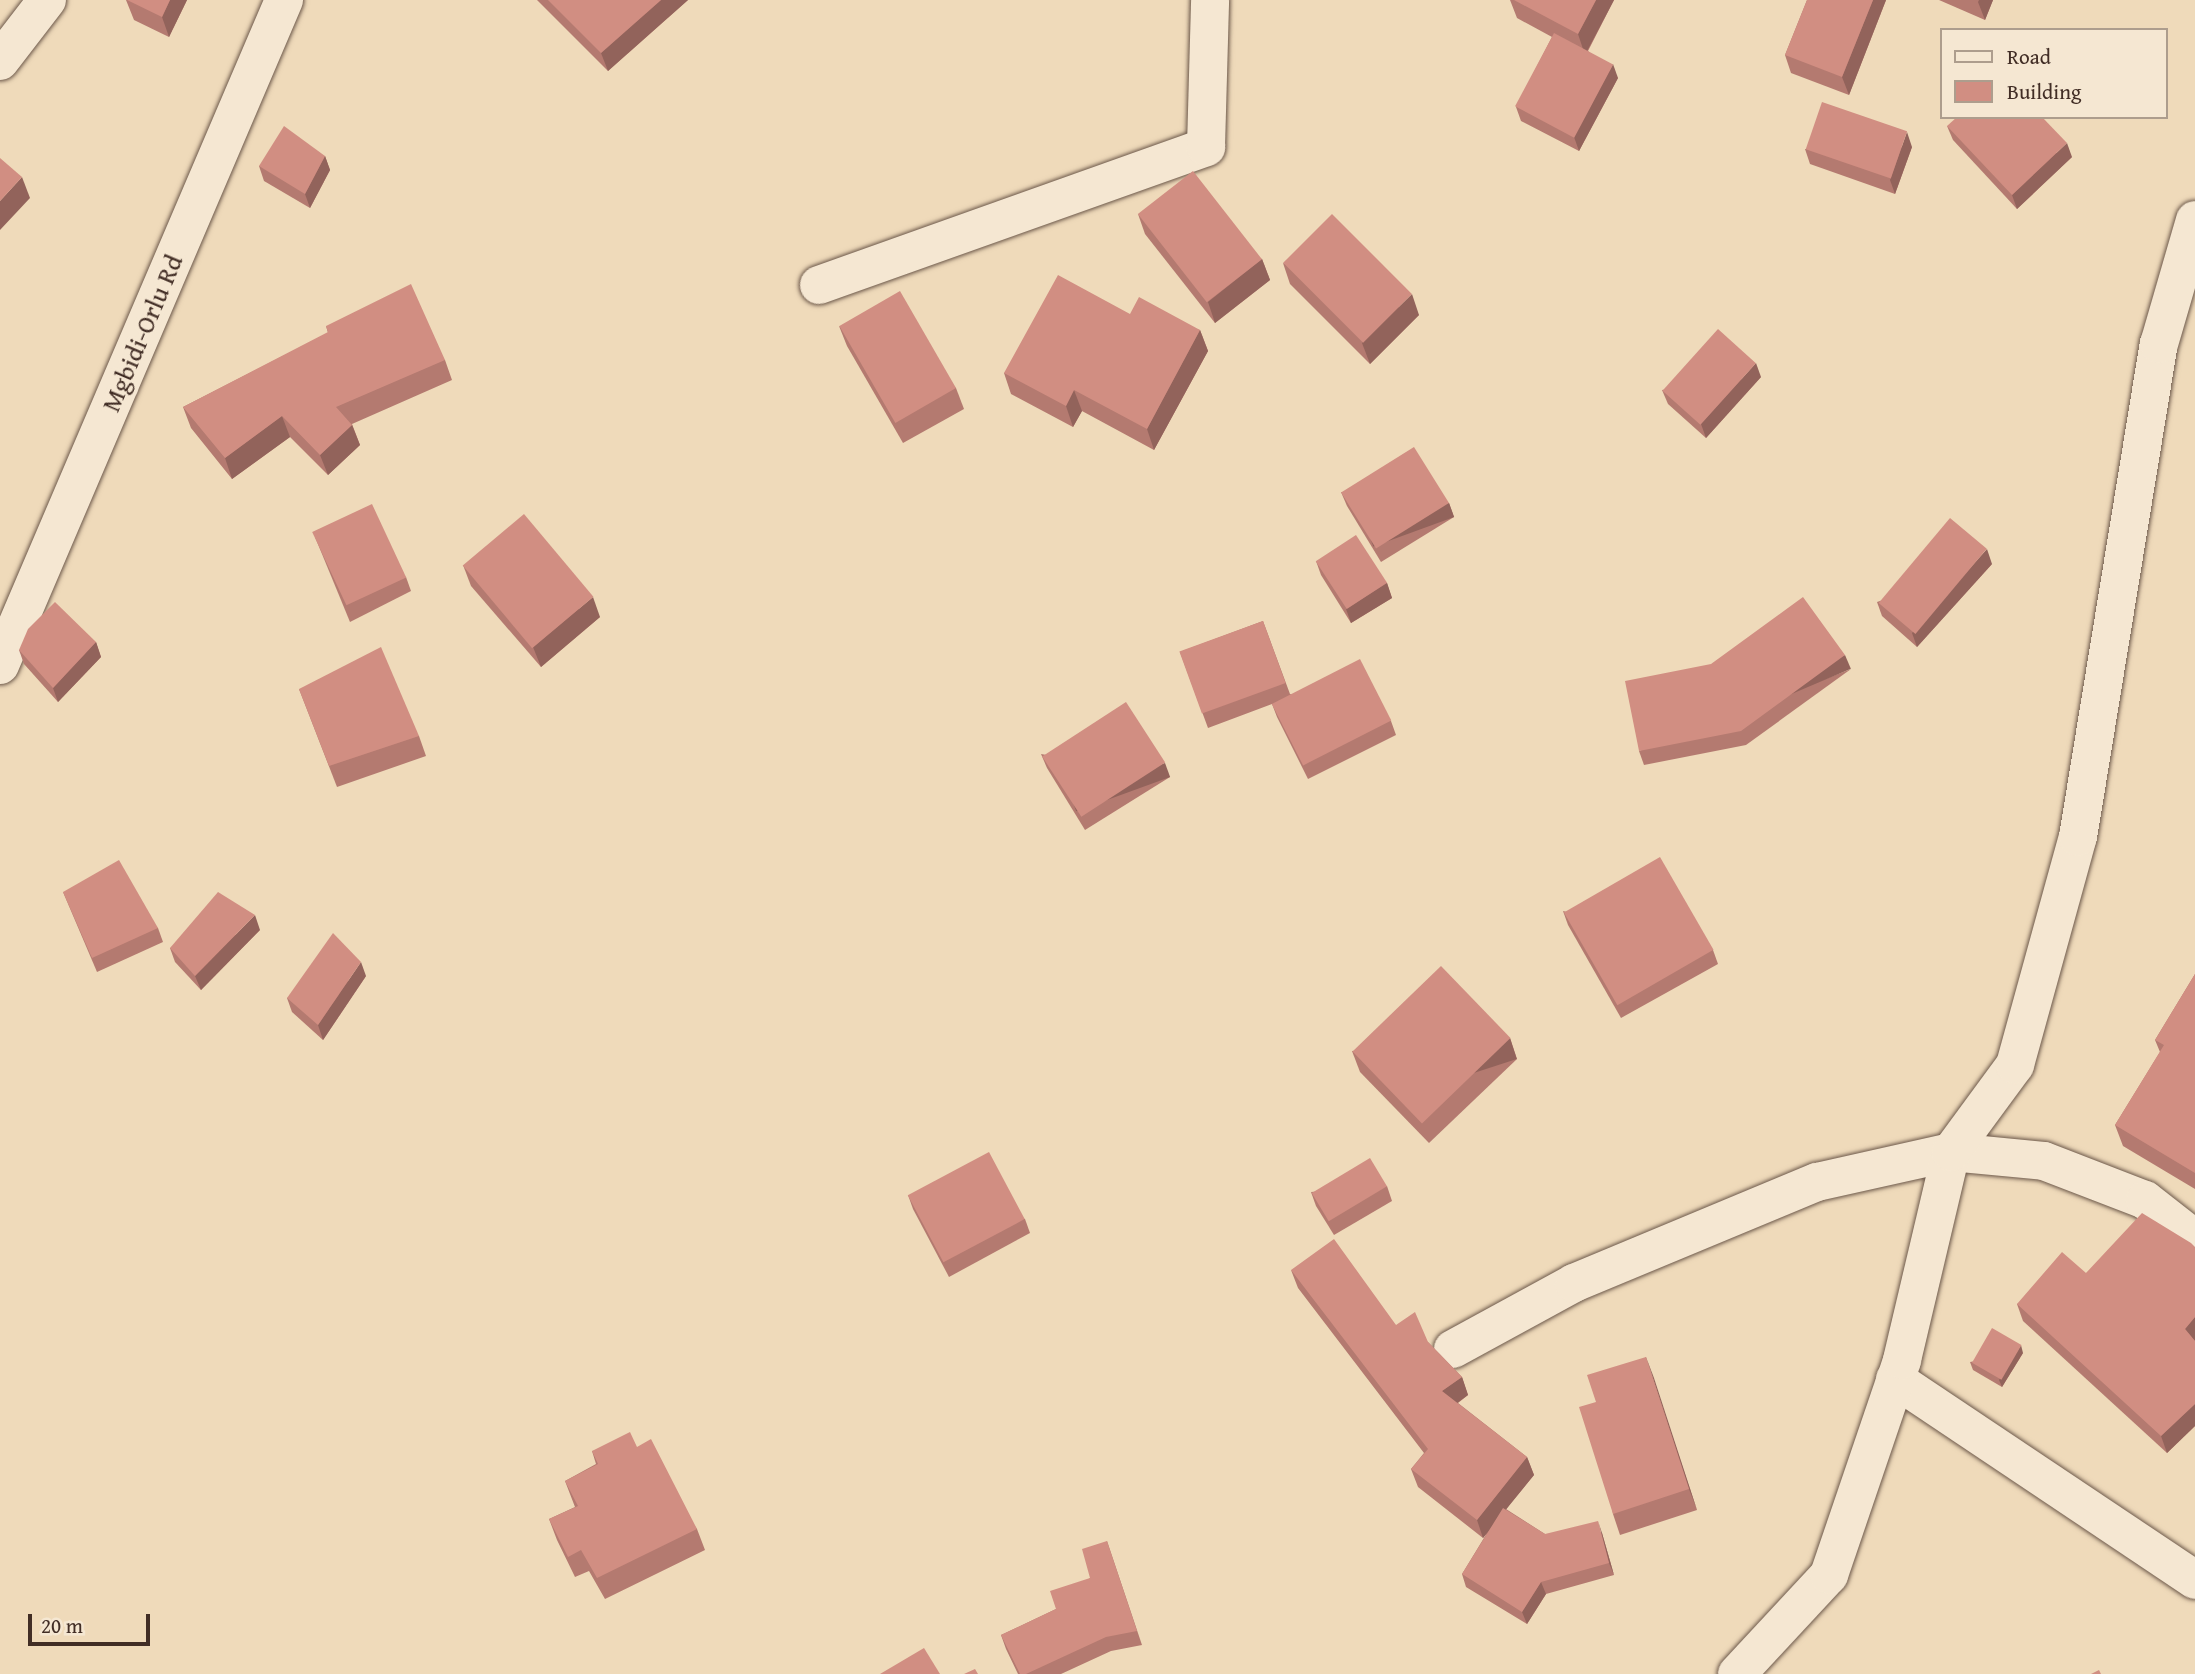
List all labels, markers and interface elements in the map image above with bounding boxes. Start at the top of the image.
legend [1940,28,2167,119]
text: Road [2007,41,2051,72]
text: Building [2007,76,2081,107]
street label: Mgbidi-Orlu Rd [95,250,189,416]
scale bar [32,1600,154,1644]
text: 20 m [41,1610,83,1641]

